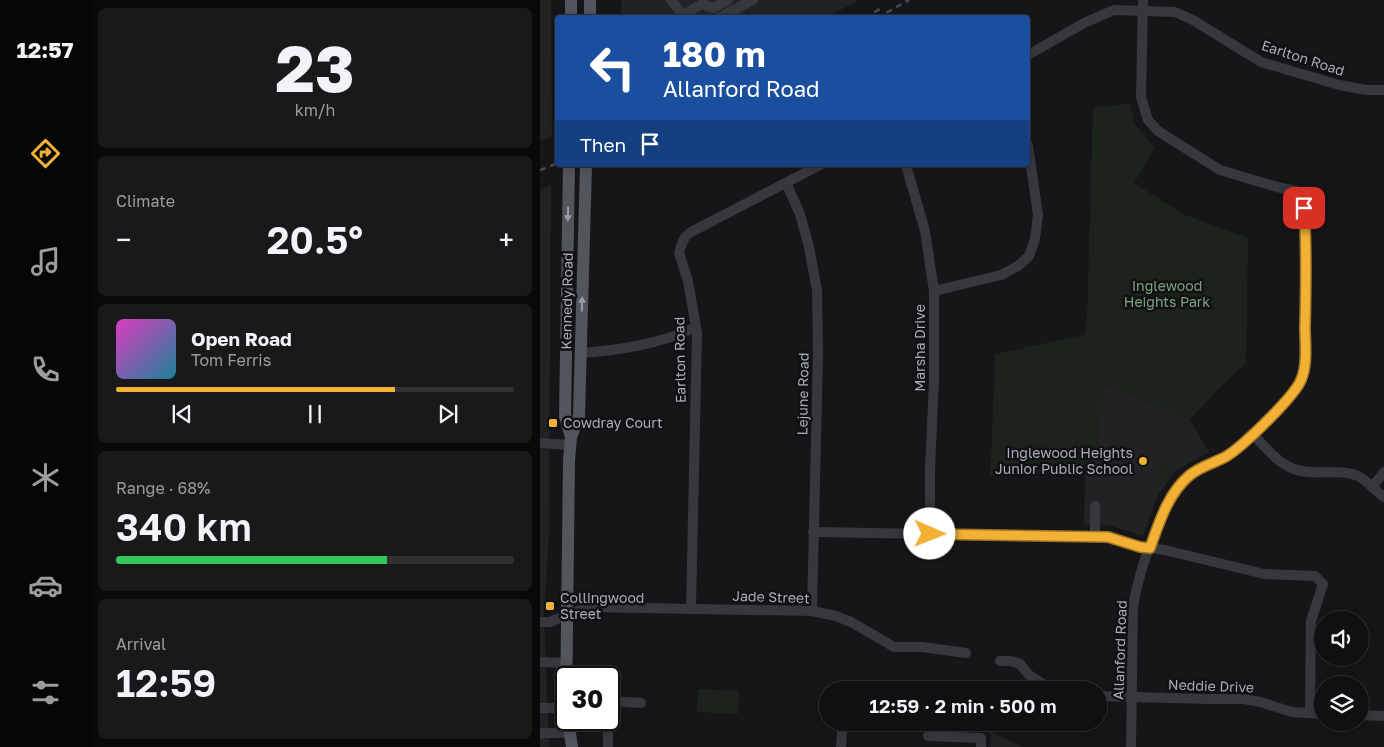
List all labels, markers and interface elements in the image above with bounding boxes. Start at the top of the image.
text: 23 [275,28,355,106]
text: 180 m [663,33,766,75]
icon: left [580,35,645,100]
text: 12:57 [16,36,74,63]
street label: Earlton Road [1259,36,1347,79]
text: Allanford Road [663,75,820,102]
text: km/h [295,100,335,120]
icon: arrive [636,130,664,158]
text: Then [580,133,626,156]
icon: directions [28,136,63,171]
pin [1283,187,1325,229]
text: Climate [116,191,175,211]
icon: arrive [1290,194,1318,222]
one-way arrow [564,206,572,222]
text: 20.5° [267,217,363,262]
text: − [116,223,131,256]
text: + [499,223,514,256]
icon: music [28,244,63,279]
street label: Kennedy Road [557,252,576,350]
park label: Inglewood Heights Park [1124,277,1210,310]
one-way arrow [579,296,587,312]
street label: Marsha Drive [911,304,928,392]
street label: Earlton Road [670,317,689,403]
text: Open Road [191,327,292,350]
text: Tom Ferris [191,350,271,370]
icon: phone [28,352,63,387]
street label: Lejune Road [793,352,812,435]
icon: previous [168,400,196,428]
icon: pause [301,400,329,428]
icon: next [434,400,462,428]
place label: Cowdray Court [563,414,663,431]
marker: Cowdray Court [547,417,559,429]
place label: Inglewood Heights Junior Public School [995,444,1133,477]
marker: Inglewood Heights Junior Public School [1137,455,1149,467]
icon: climate [28,460,63,495]
text: Range · 68% [116,478,210,498]
text: 340 km [116,504,252,549]
position arrow [903,507,955,559]
icon: car [28,568,63,603]
street label: Jade Street [732,587,810,606]
place label: Collingwood Street [560,589,644,622]
marker: Collingwood Street [544,600,556,612]
street label: Allanford Road [1109,600,1130,700]
map controls [1314,611,1369,731]
button: sound [1314,611,1369,666]
text: Arrival [116,634,166,654]
text: 12:59 [116,660,216,705]
speed limit sign: 30 [555,666,620,731]
icon: filters [28,675,63,710]
street label: Neddie Drive [1168,676,1254,695]
button: layers [1314,676,1369,731]
text: 12:59 · 2 min · 500 m [869,694,1057,717]

